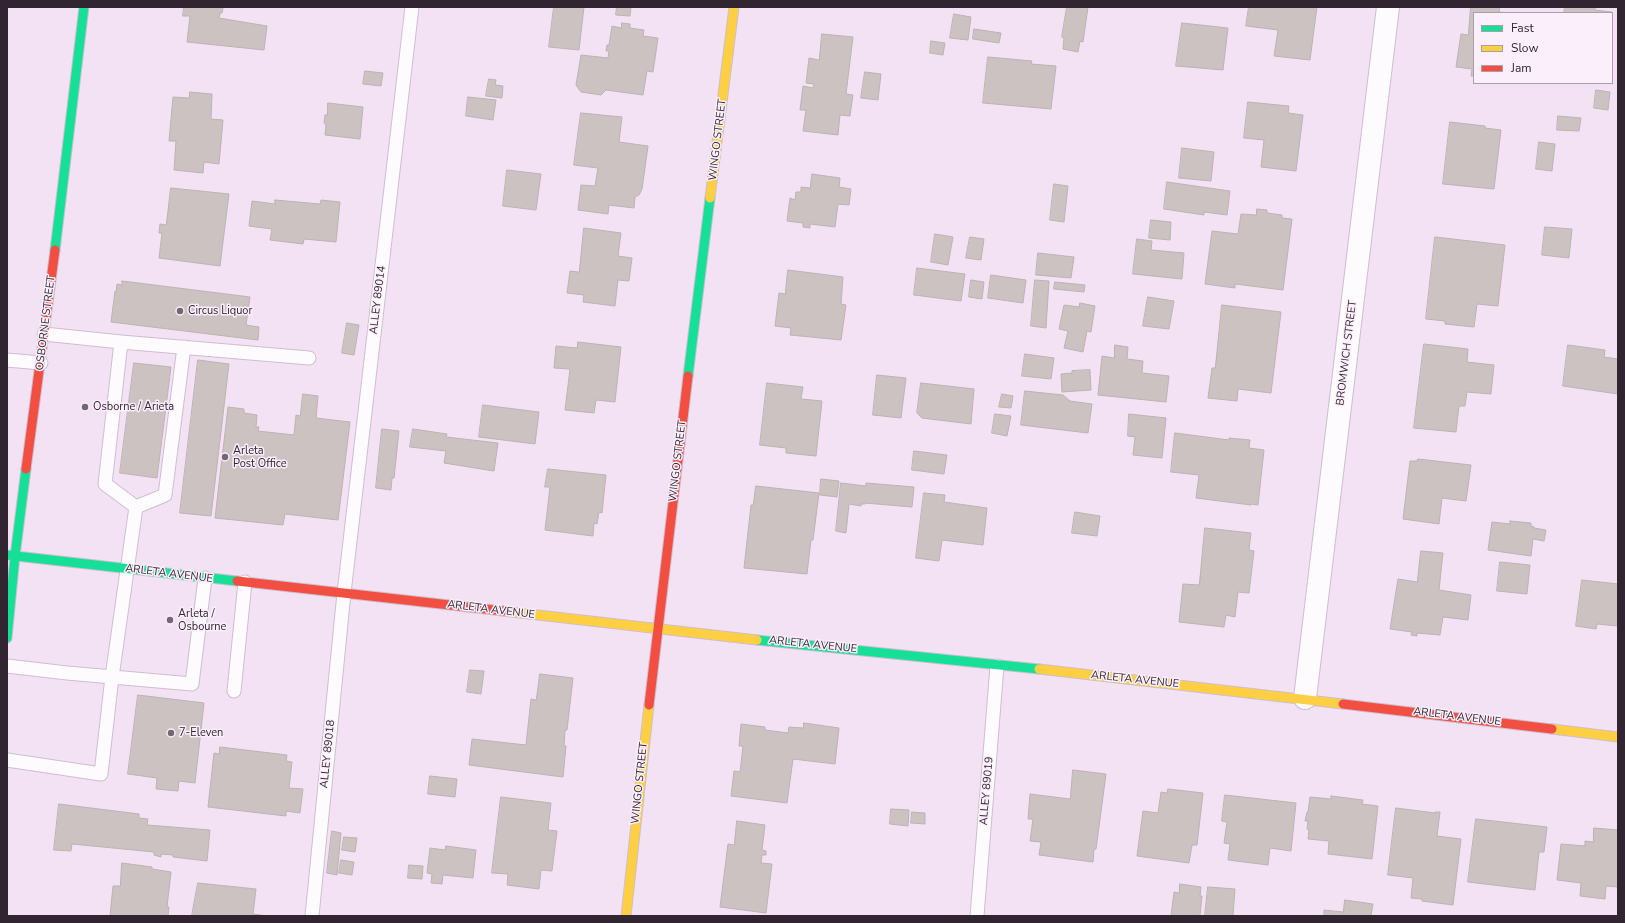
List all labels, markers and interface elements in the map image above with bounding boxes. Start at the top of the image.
legend [1473,12,1613,84]
text: Fast [1511,20,1534,36]
text: Slow [1511,40,1539,56]
text: Jam [1511,60,1532,76]
street label: WINGO STREET [706,98,730,182]
street label: ALLEY 89014 [367,265,389,335]
street label: OSBORNE STREET [34,275,58,371]
street label: BROMWICH STREET [1334,300,1360,406]
place label: Circus Liquor [188,304,252,318]
marker: Circus Liquor [175,306,185,316]
place label: Osborne / Arieta [93,400,174,414]
marker: Osborne / Arieta [80,402,90,412]
street label: WINGO STREET [666,419,690,503]
place label: Arleta Post Office [233,444,287,470]
marker: Arleta Post Office [220,452,230,462]
street label: ARLETA AVENUE [124,562,214,586]
street label: ARLETA AVENUE [446,598,536,622]
place label: Arleta / Osbourne [178,607,226,633]
marker: Arleta / Osbourne [165,615,175,625]
street label: ARLETA AVENUE [768,634,858,656]
street label: ARLETA AVENUE [1090,669,1180,691]
street label: ARLETA AVENUE [1412,705,1502,729]
street label: ALLEY 89018 [318,719,338,789]
place label: 7-Eleven [179,726,223,740]
marker: 7-Eleven [166,728,176,738]
street label: WINGO STREET [629,741,651,825]
street label: ALLEY 89019 [977,756,997,826]

